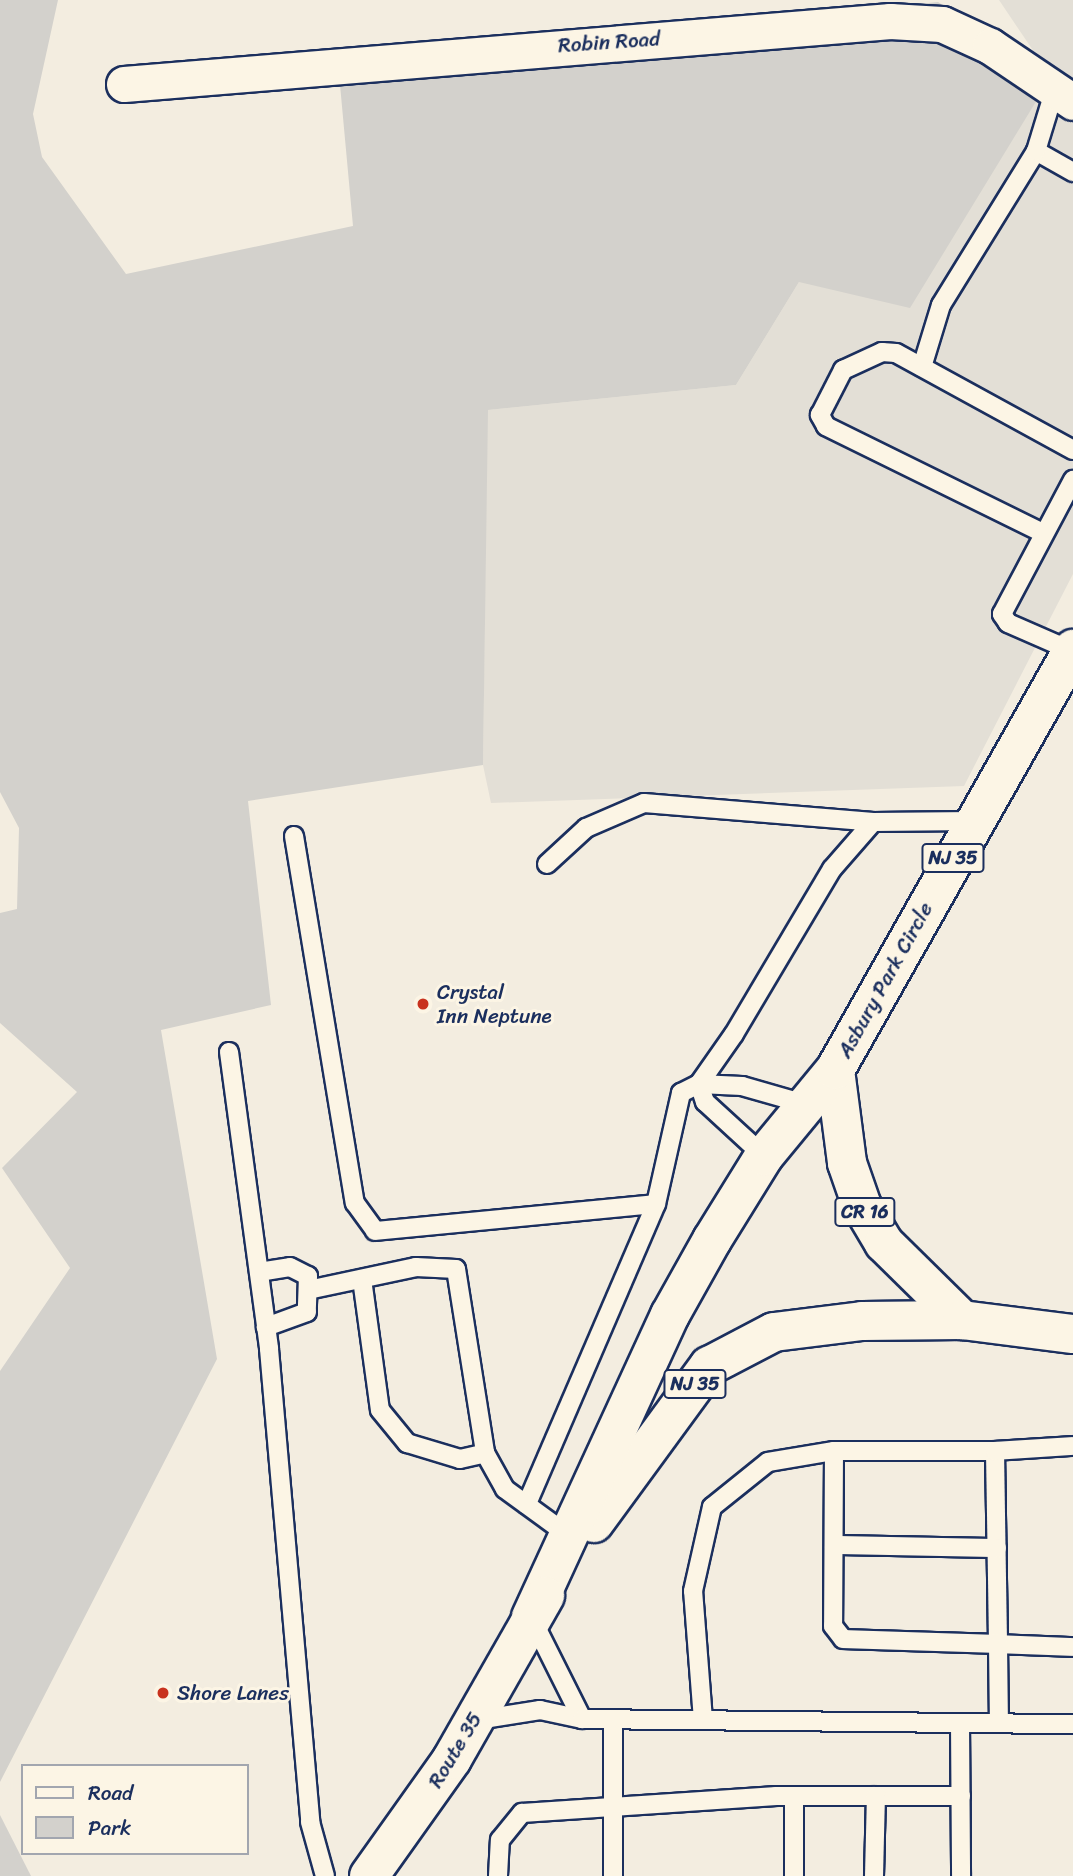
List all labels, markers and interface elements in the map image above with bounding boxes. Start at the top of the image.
street label: Robin Road [557,26,661,58]
road number: NJ 35 [920,842,986,874]
street label: Asbury Park Circle [832,898,938,1062]
place label: Crystal Inn Neptune [437,979,552,1029]
marker: Crystal Inn Neptune [415,996,431,1012]
road number: CR 16 [834,1196,896,1228]
road number: NJ 35 [662,1368,728,1400]
place label: Shore Lanes [177,1680,289,1706]
marker: Shore Lanes [155,1685,171,1701]
street label: Route 35 [423,1708,487,1792]
legend [21,1764,248,1855]
text: Road [88,1774,133,1812]
text: Park [88,1809,131,1847]

